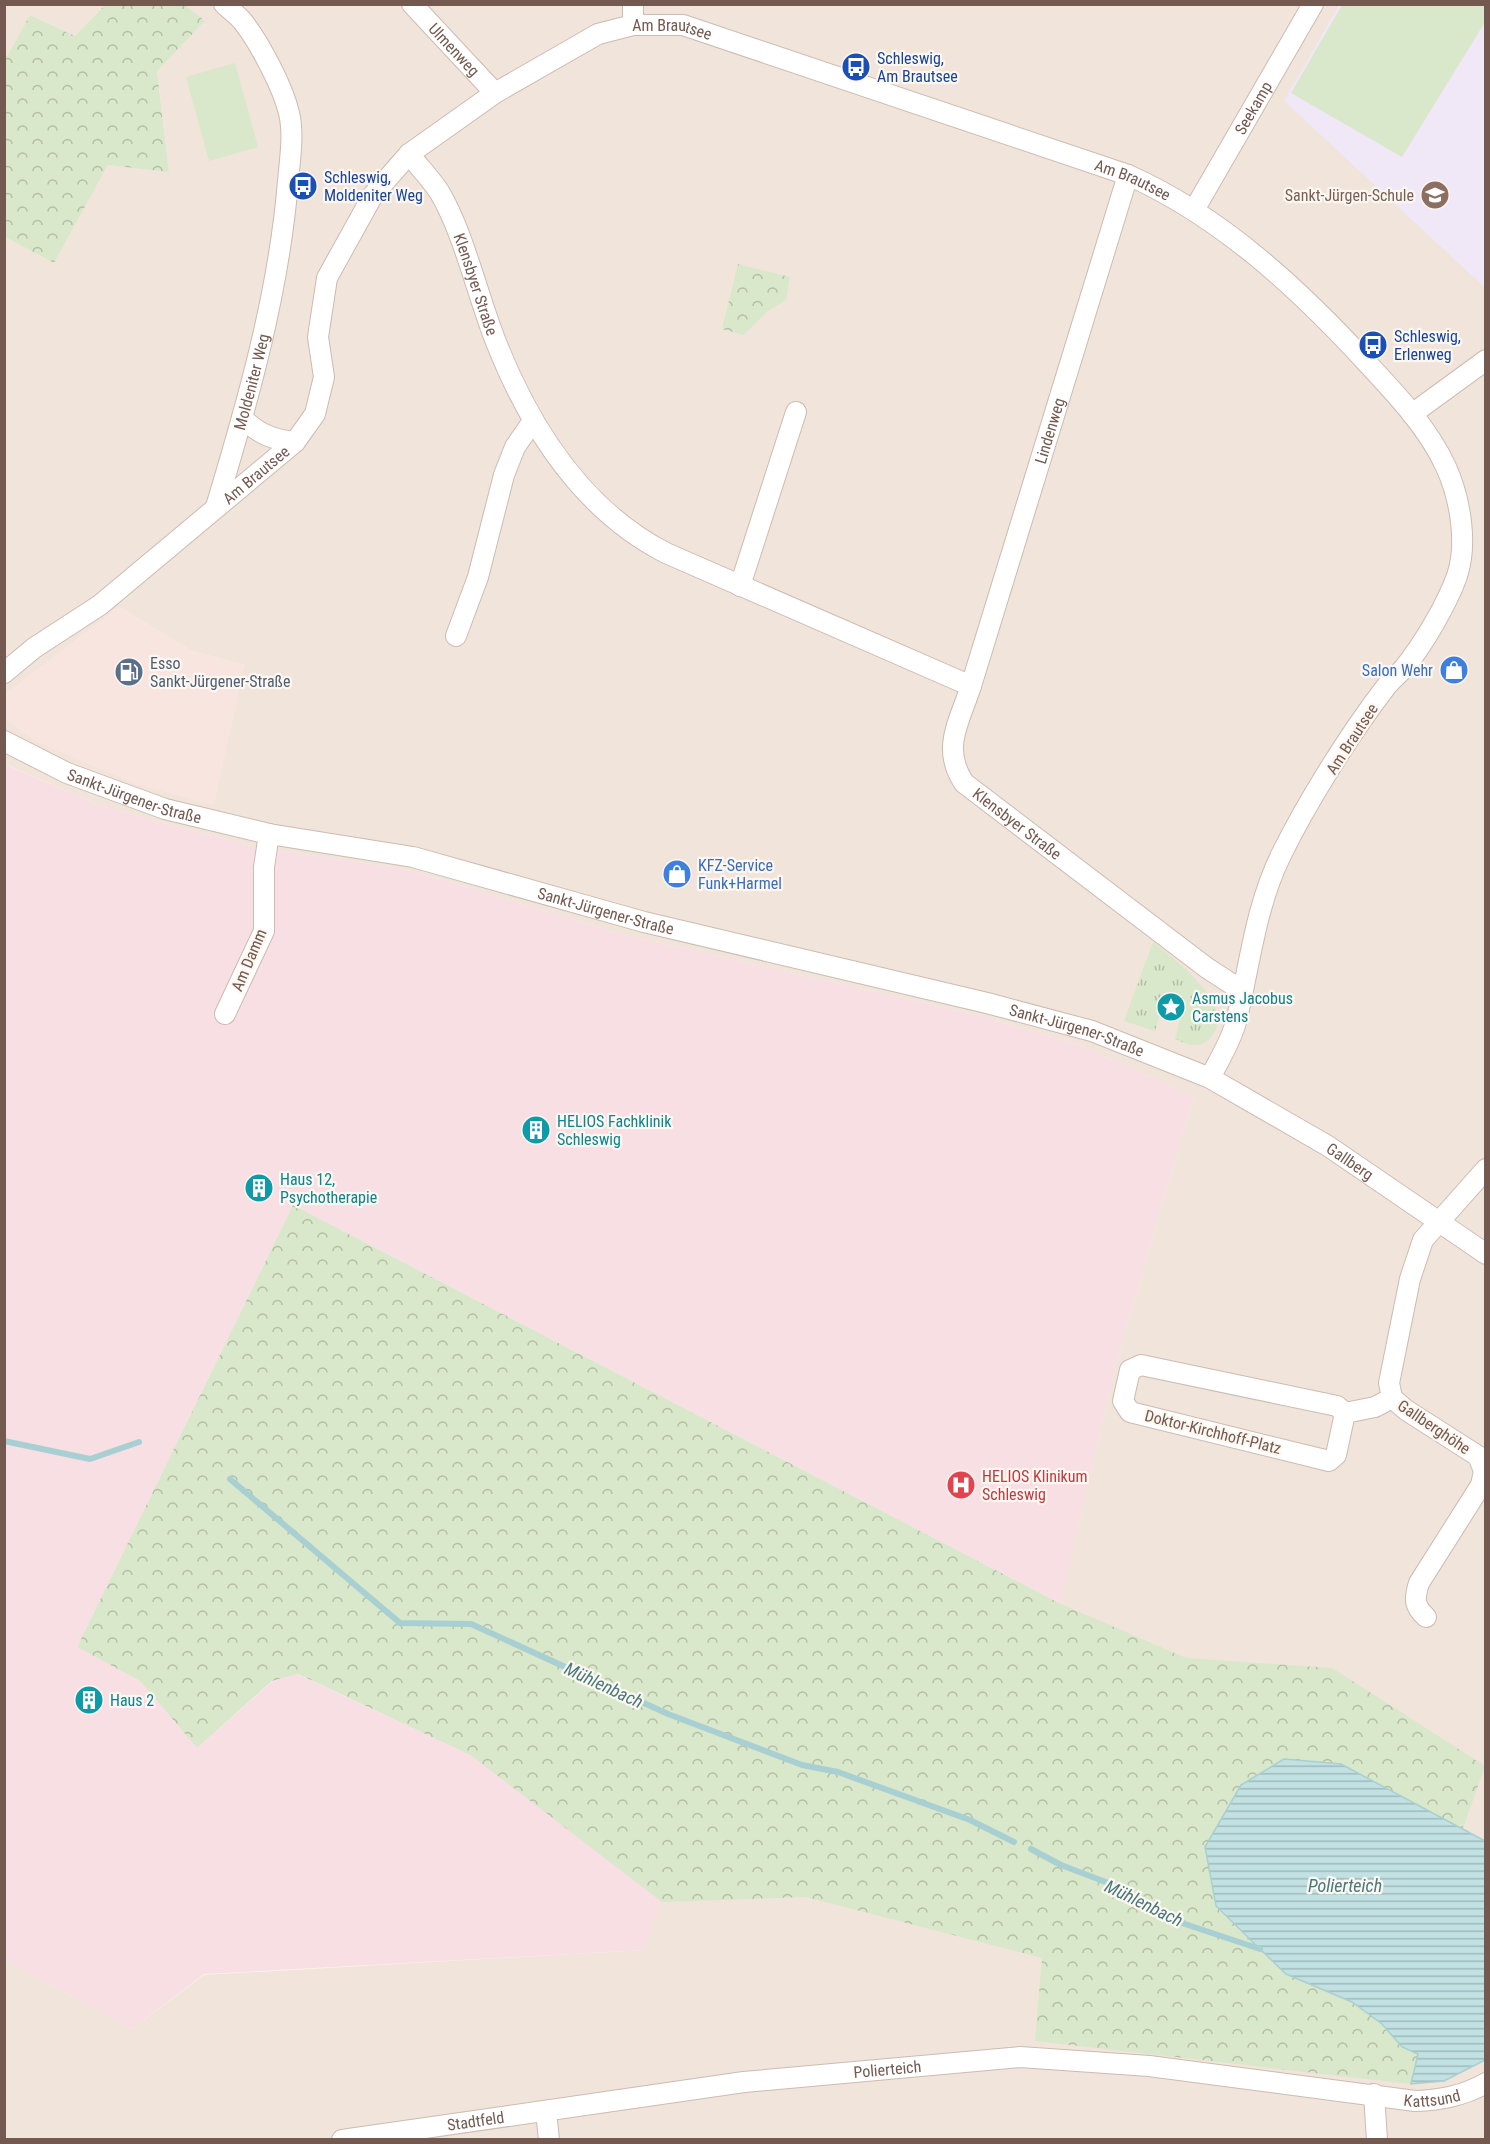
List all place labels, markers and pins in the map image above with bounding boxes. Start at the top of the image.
place label: Schleswig, Am Brautsee [877,49,958,86]
bus stop icon: Schleswig, Am Brautsee [840,51,872,83]
place label: Schleswig, Moldeniter Weg [324,168,423,205]
bus stop icon: Schleswig, Moldeniter Weg [287,170,319,202]
school or university icon: Sankt-Jürgen-Schule [1419,179,1451,211]
place label: Sankt-Jürgen-Schule [1285,186,1414,205]
place label: Schleswig, Erlenweg [1394,327,1461,364]
bus stop icon: Schleswig, Erlenweg [1357,329,1389,361]
place label: Esso Sankt-Jürgener-Straße [150,654,290,691]
shop icon: Salon Wehr [1438,654,1470,686]
fuel station icon: Esso Sankt-Jürgener-Straße [113,656,145,688]
place label: Salon Wehr [1362,661,1433,680]
place label: KFZ-Service Funk+Harmel [698,856,782,893]
shop icon: KFZ-Service Funk+Harmel [661,858,693,890]
place label: Asmus Jacobus Carstens [1192,989,1293,1026]
place icon: Asmus Jacobus Carstens [1155,991,1187,1023]
place label: HELIOS Fachklinik Schleswig [557,1112,672,1149]
building icon: HELIOS Fachklinik Schleswig [520,1114,552,1146]
place label: Haus 12, Psychotherapie [280,1170,377,1207]
building icon: Haus 12, Psychotherapie [243,1172,275,1204]
place label: HELIOS Klinikum Schleswig [982,1467,1088,1504]
hospital icon: HELIOS Klinikum Schleswig [945,1469,977,1501]
building icon: Haus 2 [73,1684,105,1716]
place label: Haus 2 [110,1691,154,1710]

